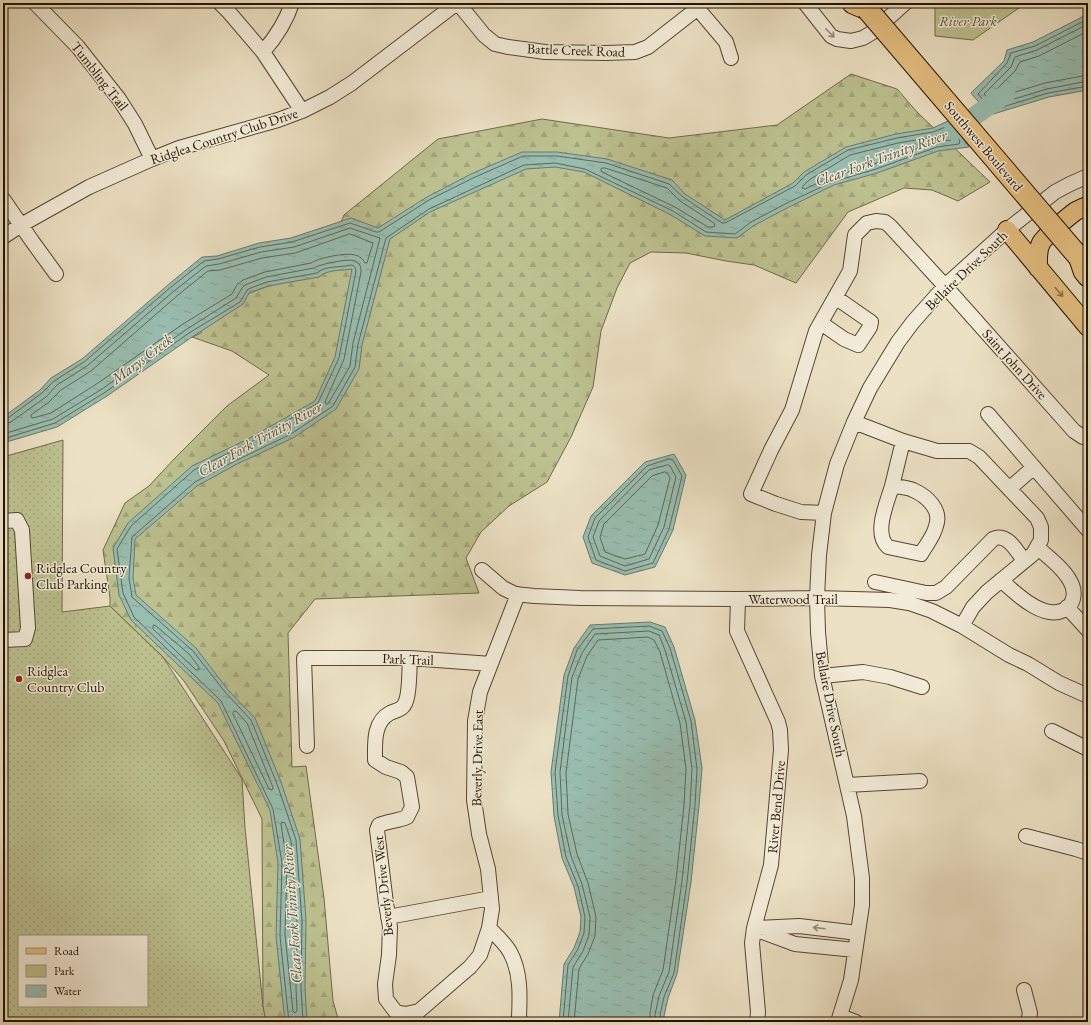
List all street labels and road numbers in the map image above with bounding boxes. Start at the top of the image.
street label: Tumbling Trail [67,38,133,115]
street label: Battle Creek Road [527,39,626,61]
street label: Southwest Boulevard [941,97,1028,196]
street label: Ridglea Country Club Drive [148,103,301,168]
street label: Bellaire Drive South [921,226,1011,314]
street label: Saint John Drive [979,325,1052,403]
street label: Waterwood Trail [748,590,838,608]
street label: Park Trail [382,649,435,669]
street label: Bellaire Drive South [812,650,850,758]
street label: Beverly Drive East [467,709,487,806]
street label: River Bend Drive [763,759,789,854]
street label: Beverly Drive West [369,835,397,937]

